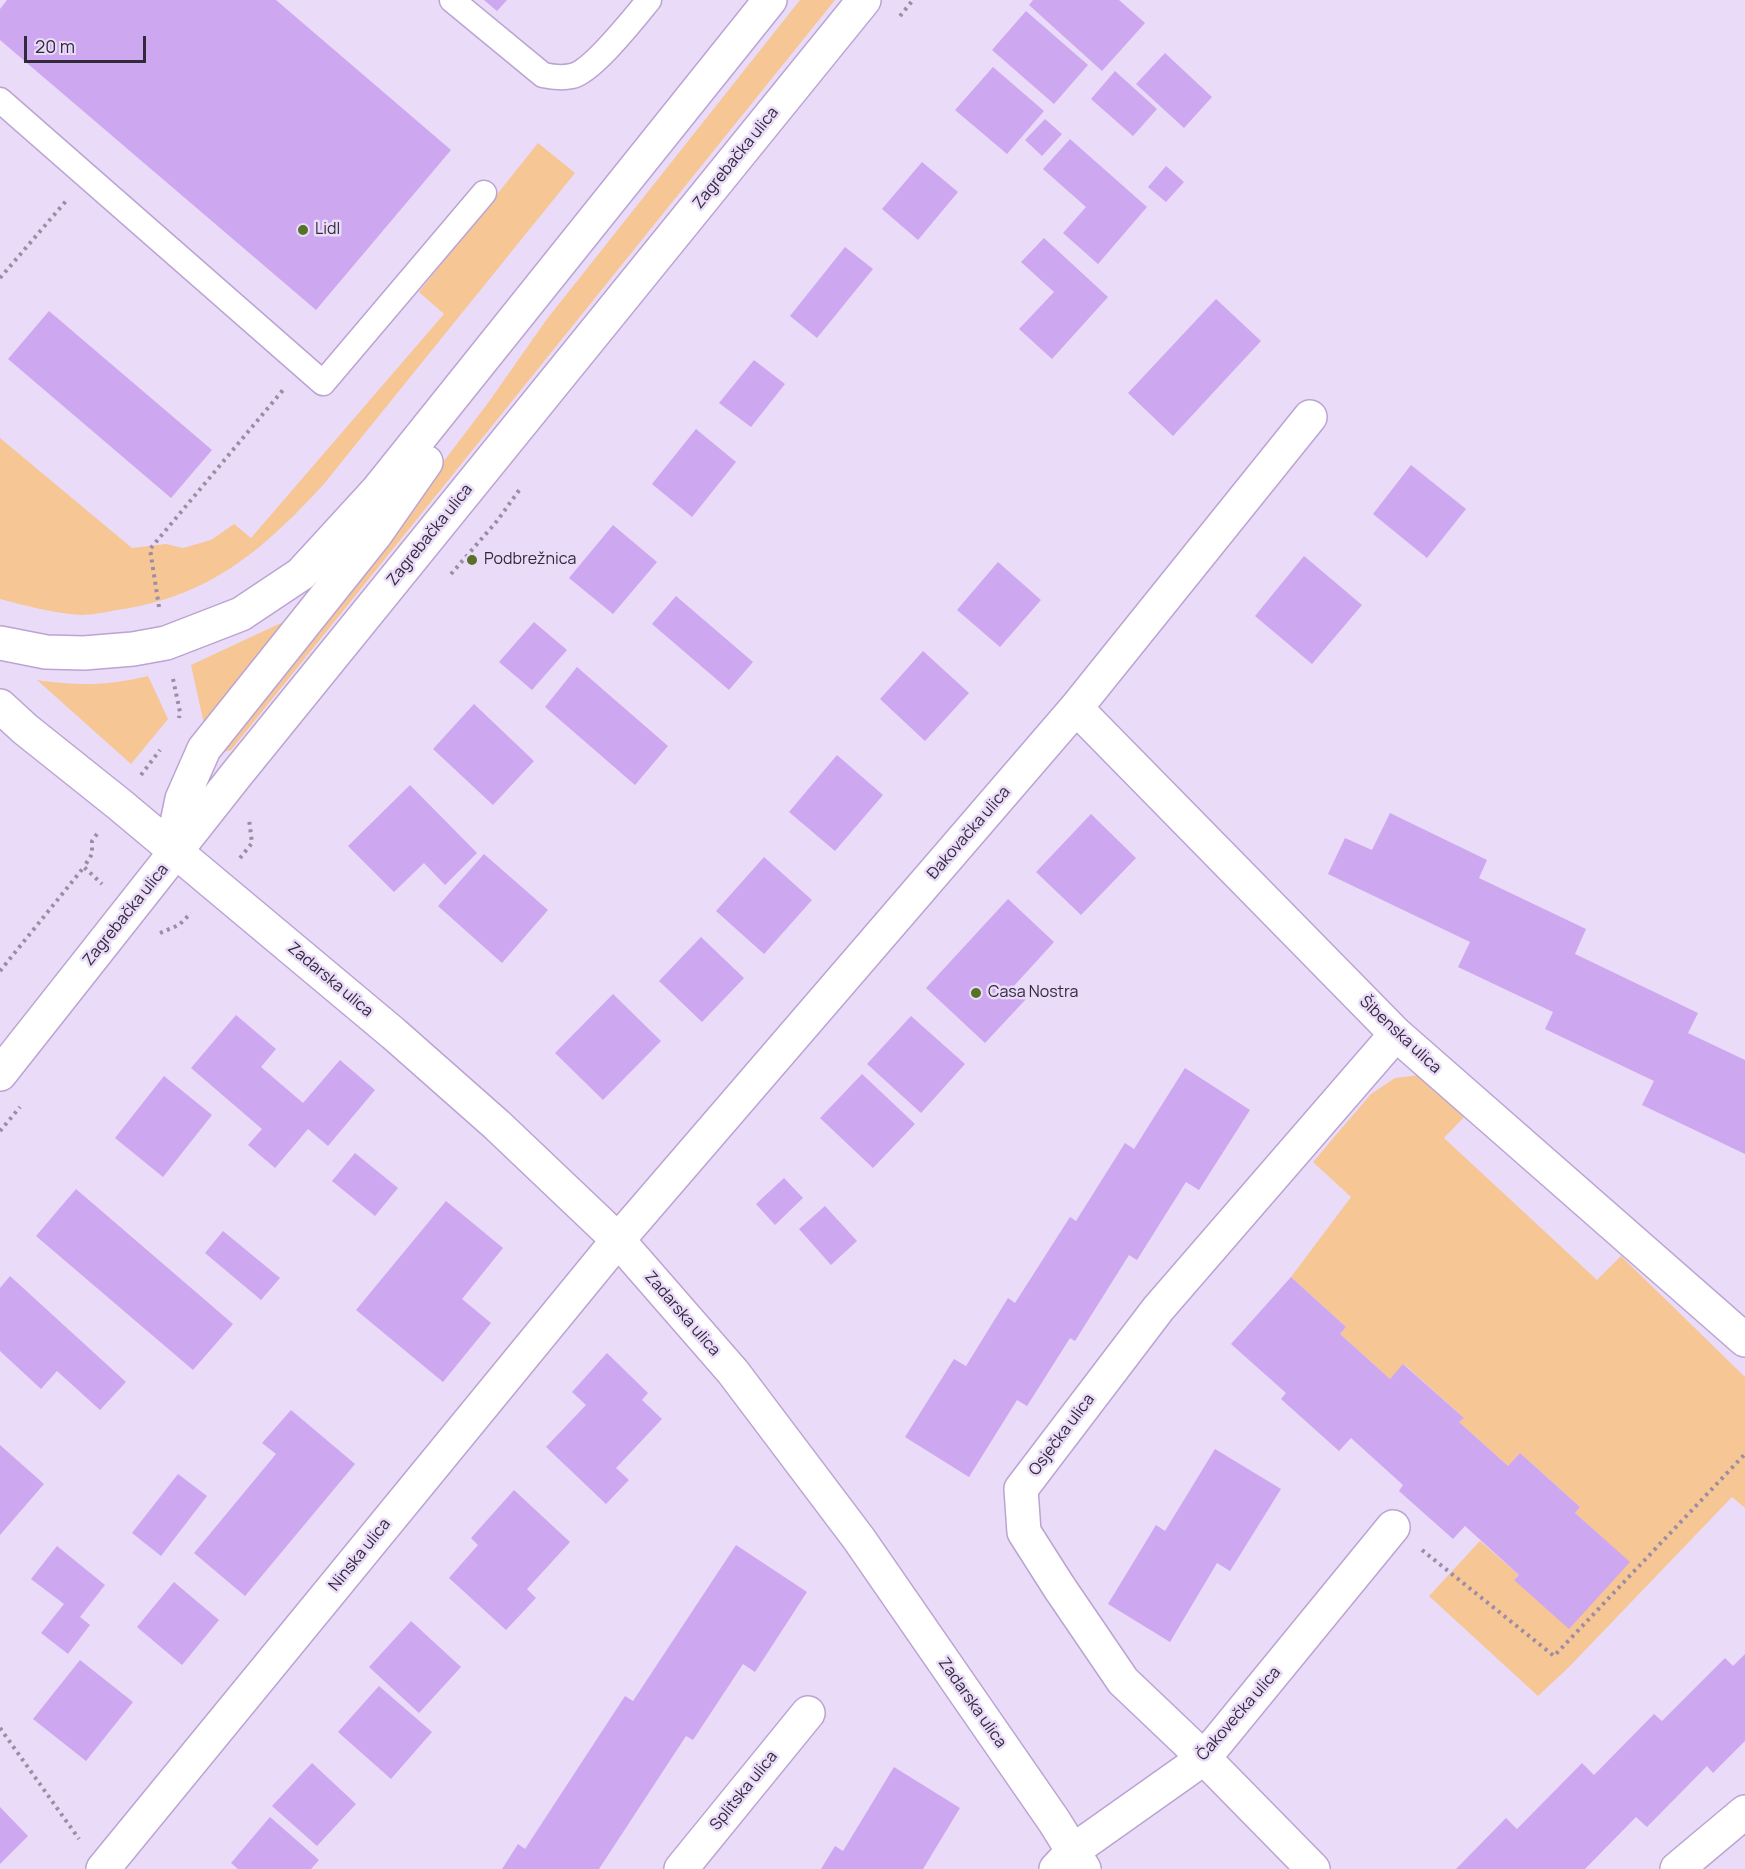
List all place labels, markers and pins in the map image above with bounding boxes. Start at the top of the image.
place label: Lidl [315,220,340,240]
marker: Lidl [296,223,310,237]
place label: Podbrežnica [484,550,576,570]
marker: Podbrežnica [465,553,479,567]
place label: Casa Nostra [988,983,1078,1003]
marker: Casa Nostra [969,986,983,1000]

